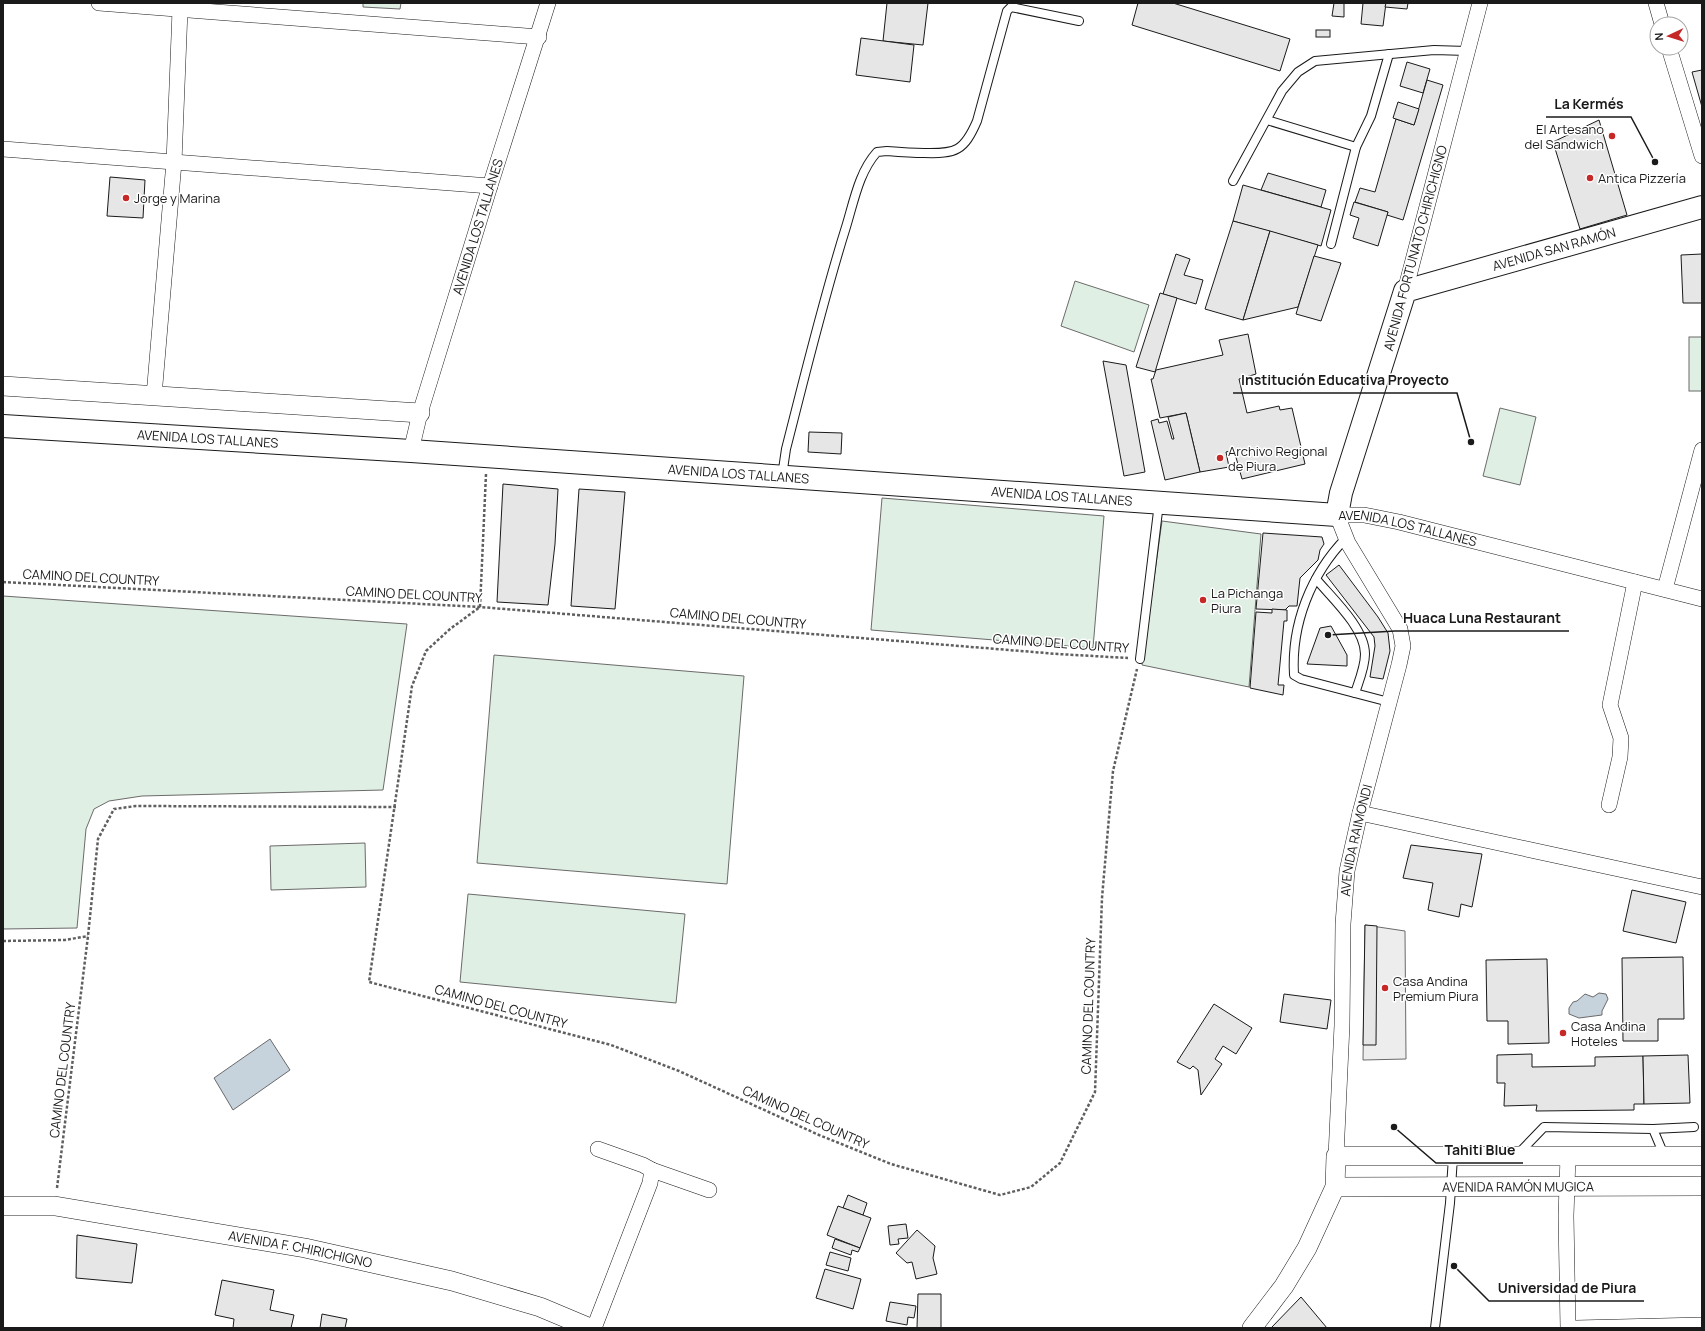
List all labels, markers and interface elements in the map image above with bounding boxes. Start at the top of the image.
north arrow [1649,16,1689,56]
text: N [1651,32,1666,41]
callout: La Kermés [1546,91,1631,117]
text: La Kermés [1554,94,1624,113]
place label: El Artesano del Sandwich [1525,120,1604,153]
marker: El Artesano del Sandwich [1607,131,1617,141]
street label: AVENIDA FORTUNATO CHIRICHIGNO [1379,143,1451,353]
street label: AVENIDA LOS TALLANES [448,156,507,297]
place label: Antica Pizzería [1598,169,1686,187]
marker: Antica Pizzería [1585,173,1595,183]
place label: Jorge y Marina [134,189,220,207]
marker: Jorge y Marina [121,193,131,203]
street label: AVENIDA SAN RAMÓN [1490,223,1618,275]
callout: Institución Educativa Proyecto [1233,367,1457,393]
text: Institución Educativa Proyecto [1241,370,1449,389]
street label: AVENIDA LOS TALLANES [136,425,279,452]
place label: Archivo Regional de Piura [1228,442,1328,475]
marker: Archivo Regional de Piura [1215,453,1225,463]
street label: AVENIDA LOS TALLANES [667,460,810,487]
street label: AVENIDA LOS TALLANES [990,482,1133,510]
street label: AVENIDA LOS TALLANES [1338,506,1479,550]
street label: CAMINO DEL COUNTRY [22,564,160,590]
street label: CAMINO DEL COUNTRY [345,581,483,607]
place label: La Pichanga Piura [1211,584,1283,617]
marker: La Pichanga Piura [1198,595,1208,605]
street label: CAMINO DEL COUNTRY [669,603,808,633]
callout: Huaca Luna Restaurant [1395,605,1569,631]
text: Huaca Luna Restaurant [1403,608,1561,627]
street label: CAMINO DEL COUNTRY [992,629,1131,657]
street label: AVENIDA RAIMONDI [1336,782,1376,897]
street label: CAMINO DEL COUNTRY [1077,937,1099,1075]
place label: Casa Andina Premium Piura [1393,972,1478,1005]
street label: CAMINO DEL COUNTRY [433,980,570,1033]
marker: Casa Andina Premium Piura [1380,983,1390,993]
street label: CAMINO DEL COUNTRY [45,1000,79,1139]
place label: Casa Andina Hoteles [1571,1017,1646,1050]
marker: Casa Andina Hoteles [1558,1028,1568,1038]
street label: CAMINO DEL COUNTRY [740,1081,873,1153]
callout: Tahiti Blue [1436,1137,1523,1163]
text: Tahiti Blue [1445,1140,1516,1159]
street label: AVENIDA RAMÓN MUGICA [1442,1177,1594,1196]
street label: AVENIDA F. CHIRICHIGNO [227,1226,374,1272]
callout: Universidad de Piura [1489,1275,1644,1301]
text: Universidad de Piura [1498,1278,1636,1297]

